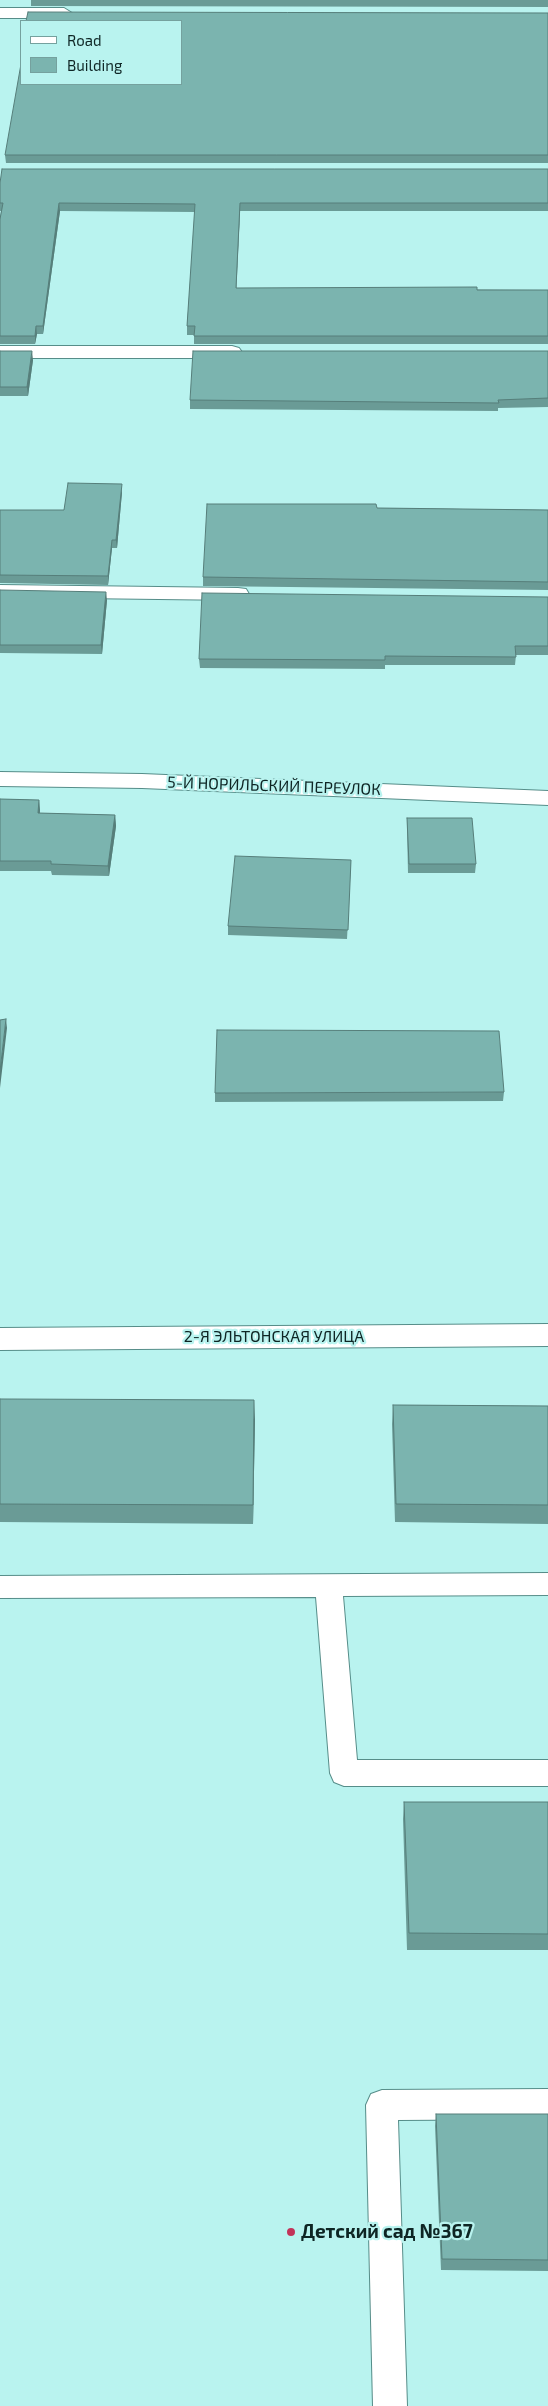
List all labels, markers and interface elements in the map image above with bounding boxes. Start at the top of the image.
legend [20,20,182,85]
text: Road [67,31,102,49]
text: Building [67,56,122,74]
street label: 5-Й НОРИЛЬСКИЙ ПЕРЕУЛОК [167,773,381,799]
street label: 2-Я ЭЛЬТОНСКАЯ УЛИЦА [184,1327,364,1347]
place label: Детский сад №367 [301,2221,473,2243]
marker: Детский сад №367 [285,2226,297,2238]

